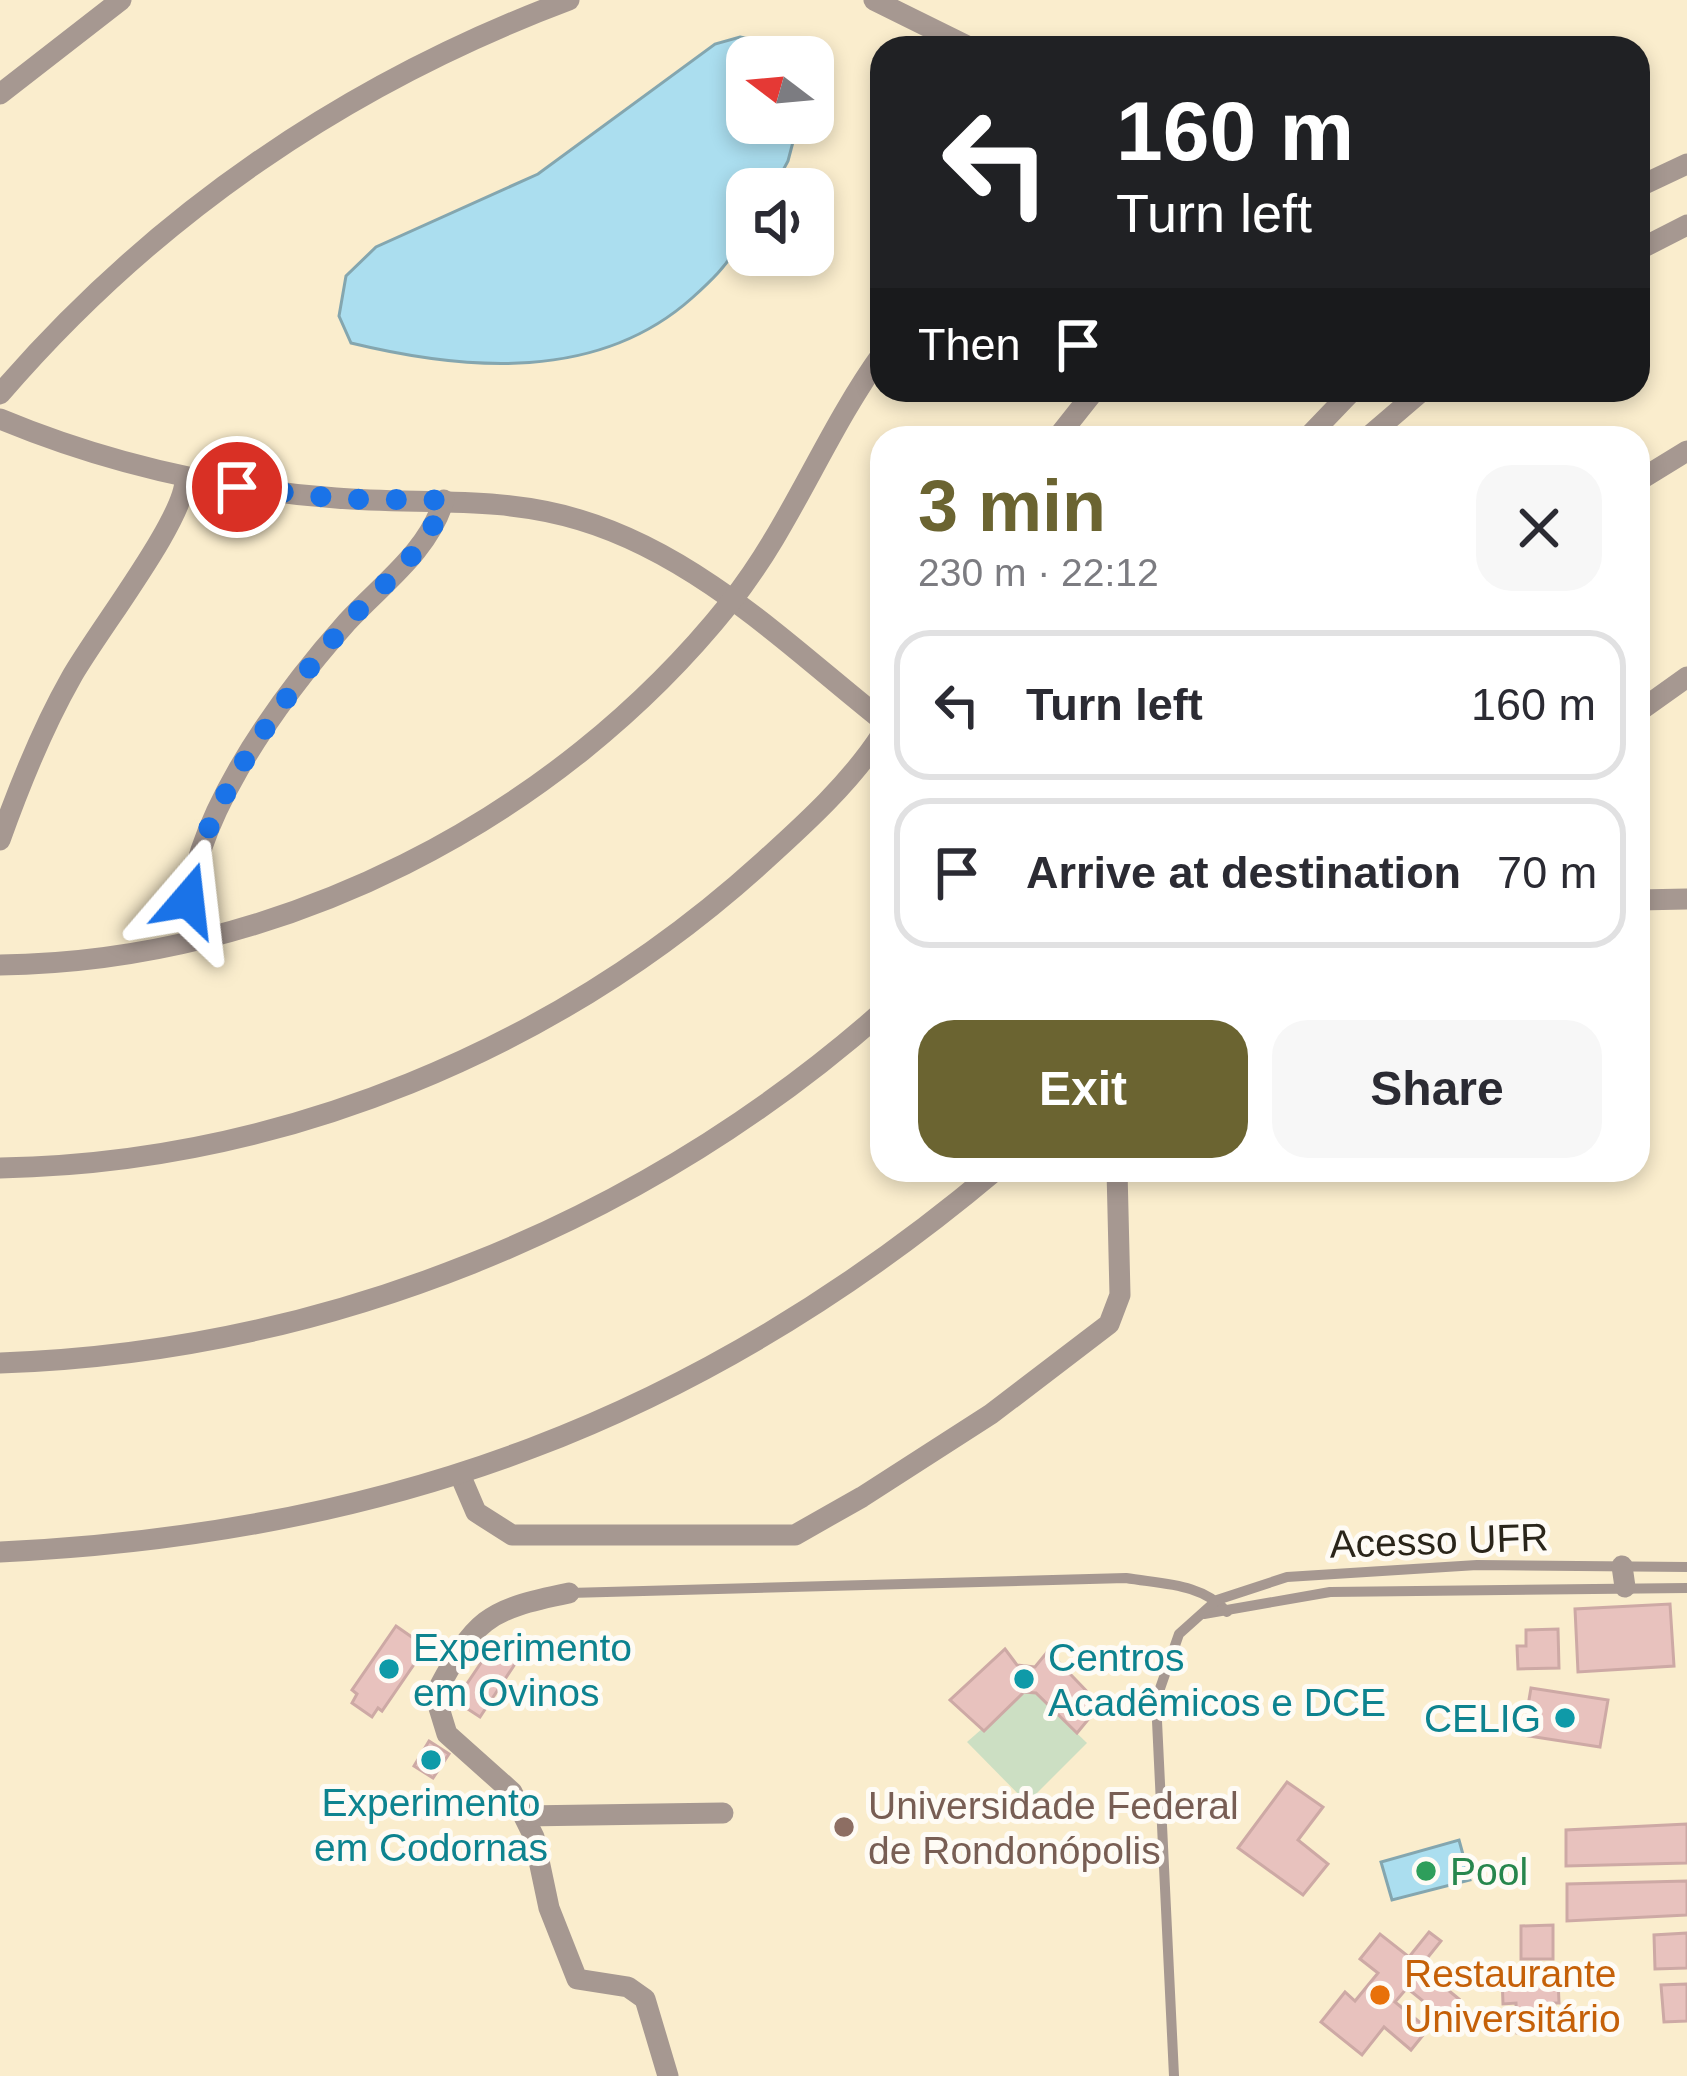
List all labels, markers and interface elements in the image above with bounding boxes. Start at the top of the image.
north arrow [726,36,834,144]
map controls [726,36,834,276]
icon: left [918,84,1074,240]
text: 160 m [1116,84,1354,178]
button: sound [726,168,834,276]
text: Turn left [1116,183,1312,243]
icon: arrive [1045,312,1111,378]
text: Then [918,319,1021,370]
pin [186,436,288,538]
icon: arrive [204,454,270,520]
button: close [1476,465,1602,591]
text: 3 min [918,466,1106,546]
text: 230 m · 22:12 [918,551,1159,594]
icon: left [924,672,990,738]
text: Turn left [1026,679,1203,730]
text: 160 m [1471,679,1596,730]
position arrow [125,837,251,963]
icon: arrive [924,840,990,906]
text: Arrive at destination [1026,847,1461,898]
text: 70 m [1497,847,1597,898]
button: Exit [918,1020,1248,1158]
button: Share [1272,1020,1602,1158]
street label: Acesso UFR [1329,1515,1549,1566]
place label: Experimento em Ovinos [413,1626,632,1714]
place label: Centros Acadêmicos e DCE [1048,1636,1386,1724]
marker: Experimento em Ovinos [376,1656,402,1682]
marker: Centros Acadêmicos e DCE [1011,1666,1037,1692]
place label: CELIG [1424,1697,1541,1740]
marker: CELIG [1552,1705,1578,1731]
marker: Experimento em Codornas [418,1747,444,1773]
place label: Experimento em Codornas [314,1781,548,1869]
place label: Universidade Federal de Rondonópolis [868,1784,1239,1872]
marker: Universidade Federal de Rondonópolis [831,1814,857,1840]
place label: Pool [1450,1850,1528,1893]
marker: Pool [1413,1858,1439,1884]
place label: Restaurante Universitário [1404,1952,1621,2040]
marker: Restaurante Universitário [1367,1982,1393,2008]

